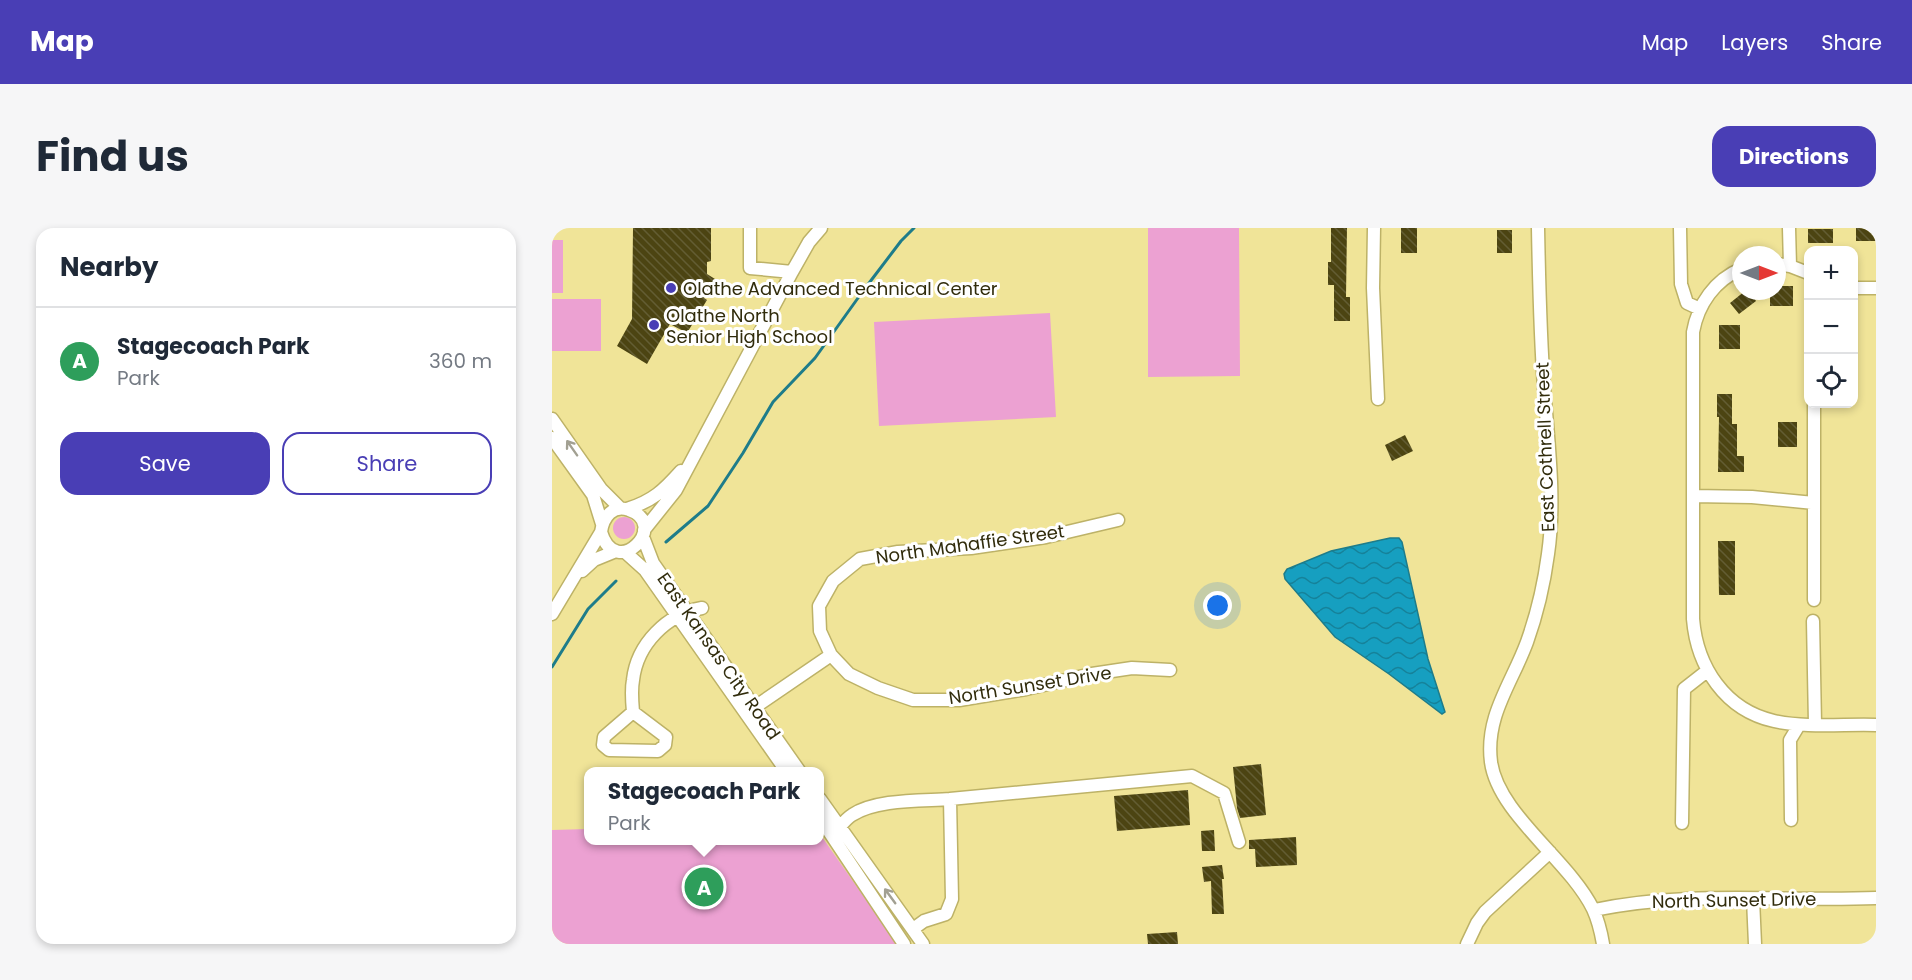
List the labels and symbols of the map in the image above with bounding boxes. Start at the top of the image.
north arrow [1732,246,1786,300]
place label: Olathe Advanced Technical Center [683,276,998,301]
marker: Olathe Advanced Technical Center [664,281,678,295]
place label: Olathe North Senior High School [666,303,833,349]
marker: Olathe North Senior High School [647,318,661,332]
street label: East Cothrell Street [1530,362,1560,532]
one-way arrow [566,441,578,457]
street label: North Mahaffie Street [874,518,1066,570]
street label: East Kansas City Road [652,567,786,745]
your location [1203,591,1232,620]
street label: North Sunset Drive [947,660,1113,710]
pin: A [684,864,724,910]
street label: North Sunset Drive [1652,886,1816,914]
one-way arrow [883,889,896,905]

